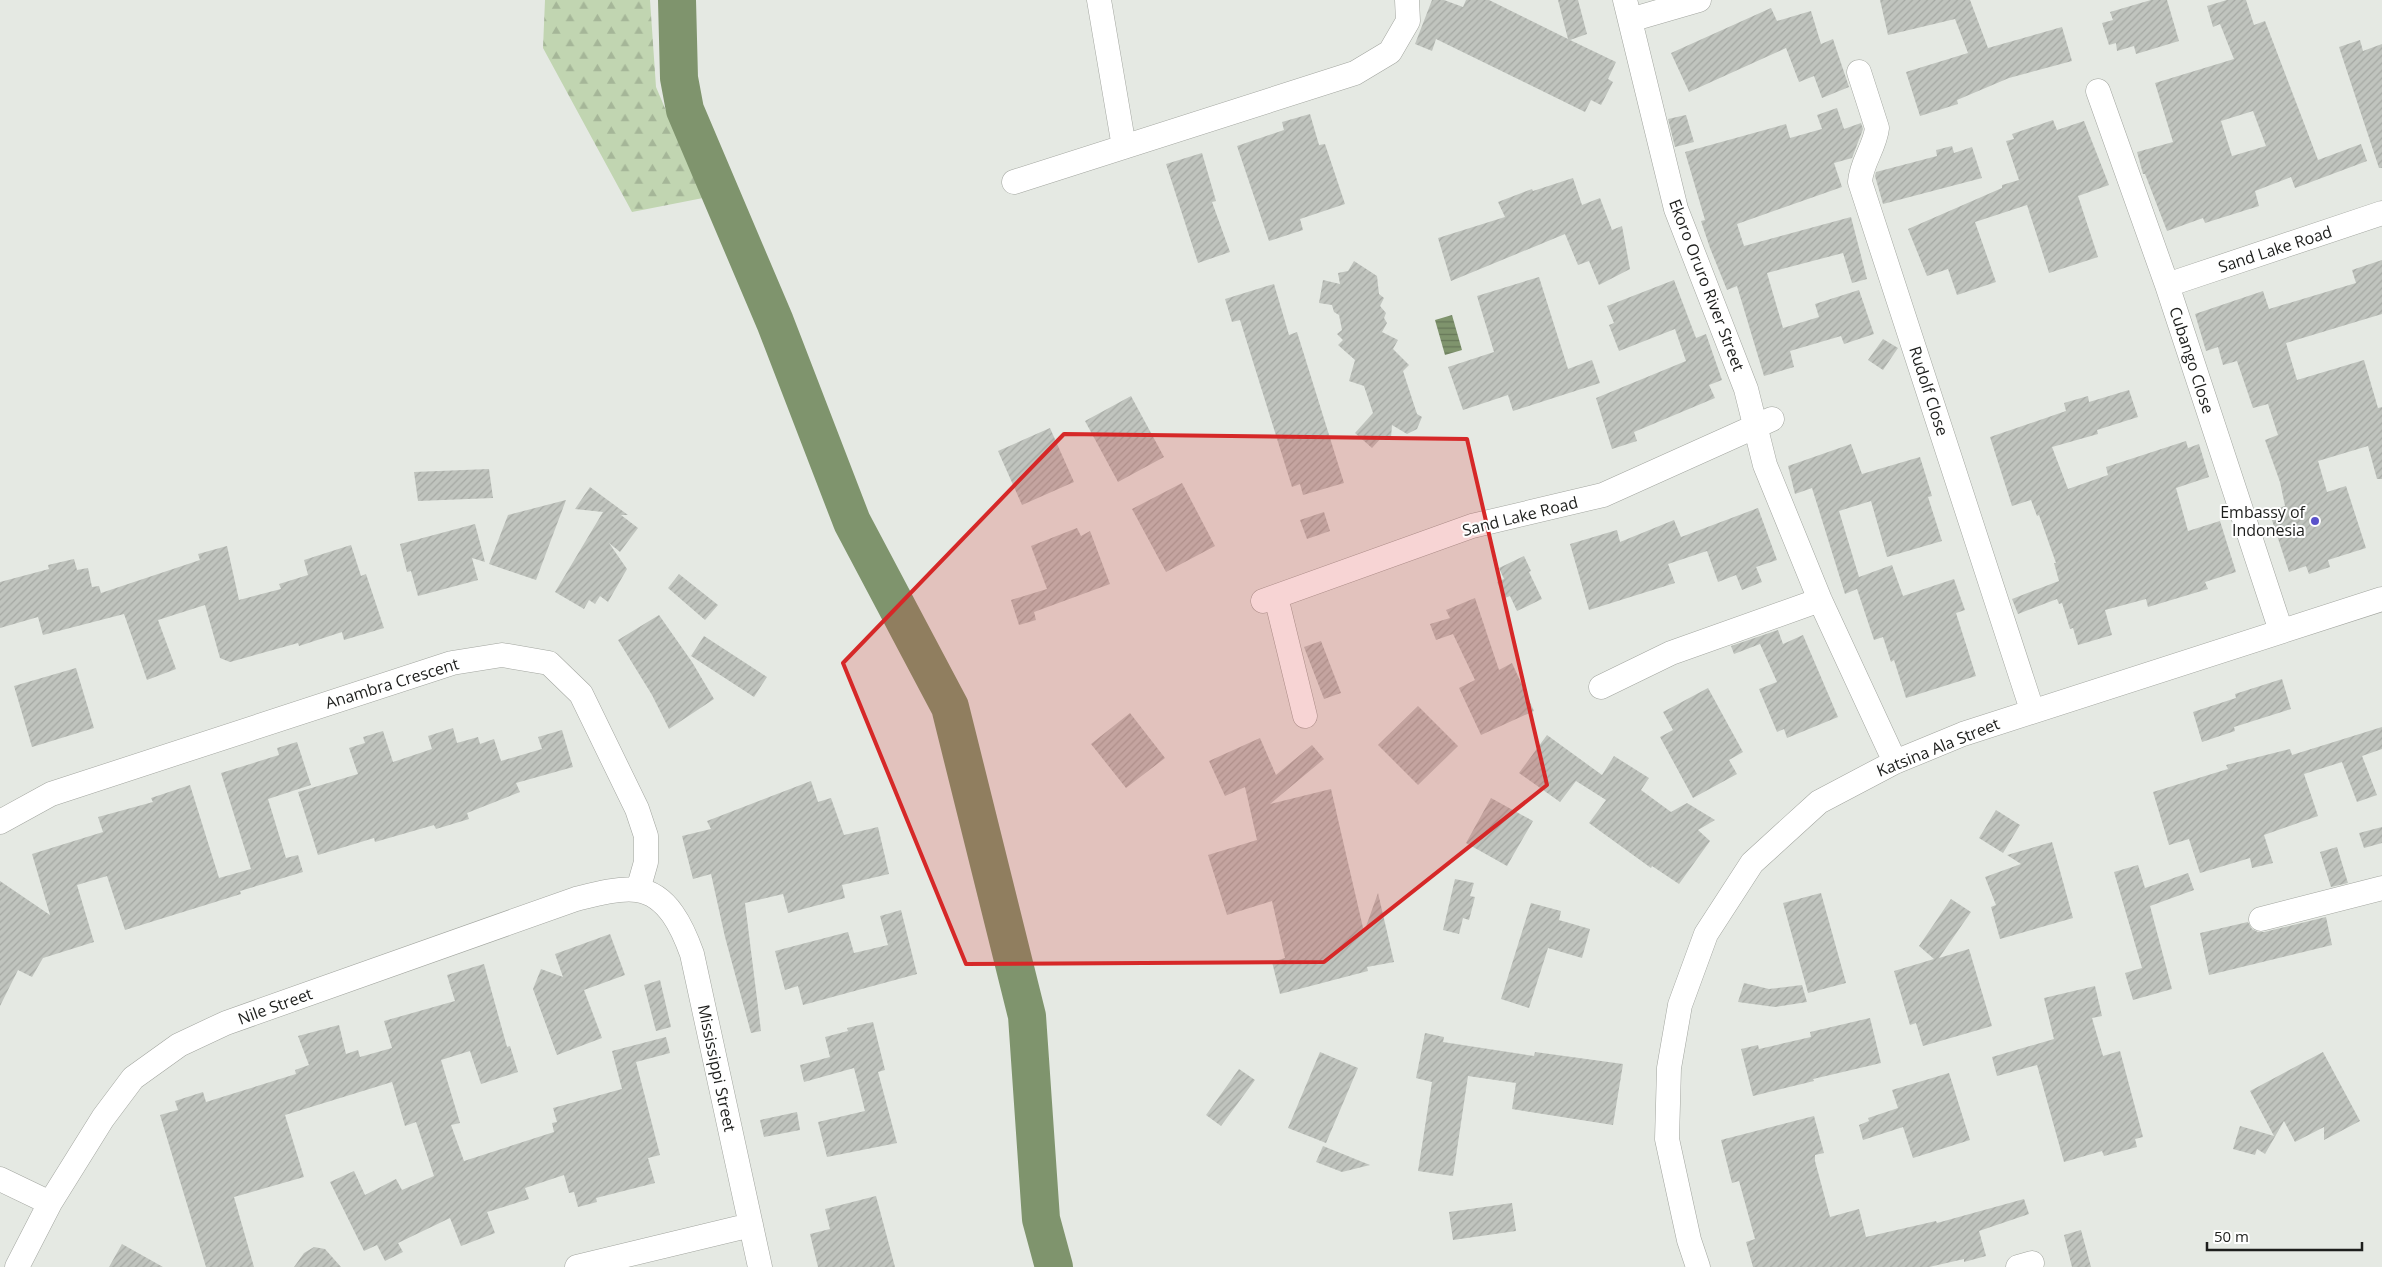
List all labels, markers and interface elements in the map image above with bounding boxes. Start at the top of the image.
street label: Ekoro Oruro River Street [1664,196,1750,374]
street label: Sand Lake Road [2215,220,2335,278]
street label: Cubango Close [2164,304,2220,416]
street label: Rudolf Close [1904,343,1954,439]
street label: Sand Lake Road [1460,491,1580,541]
place label: Embassy of Indonesia [2220,501,2307,541]
marker: Embassy of Indonesia [2309,515,2321,527]
street label: Anambra Crescent [323,652,462,714]
street label: Katsina Ala Street [1873,712,2003,782]
street label: Nile Street [235,982,316,1030]
street label: Mississippi Street [693,1002,741,1134]
scale bar [2207,1220,2362,1252]
text: 50 m [2214,1226,2249,1246]

